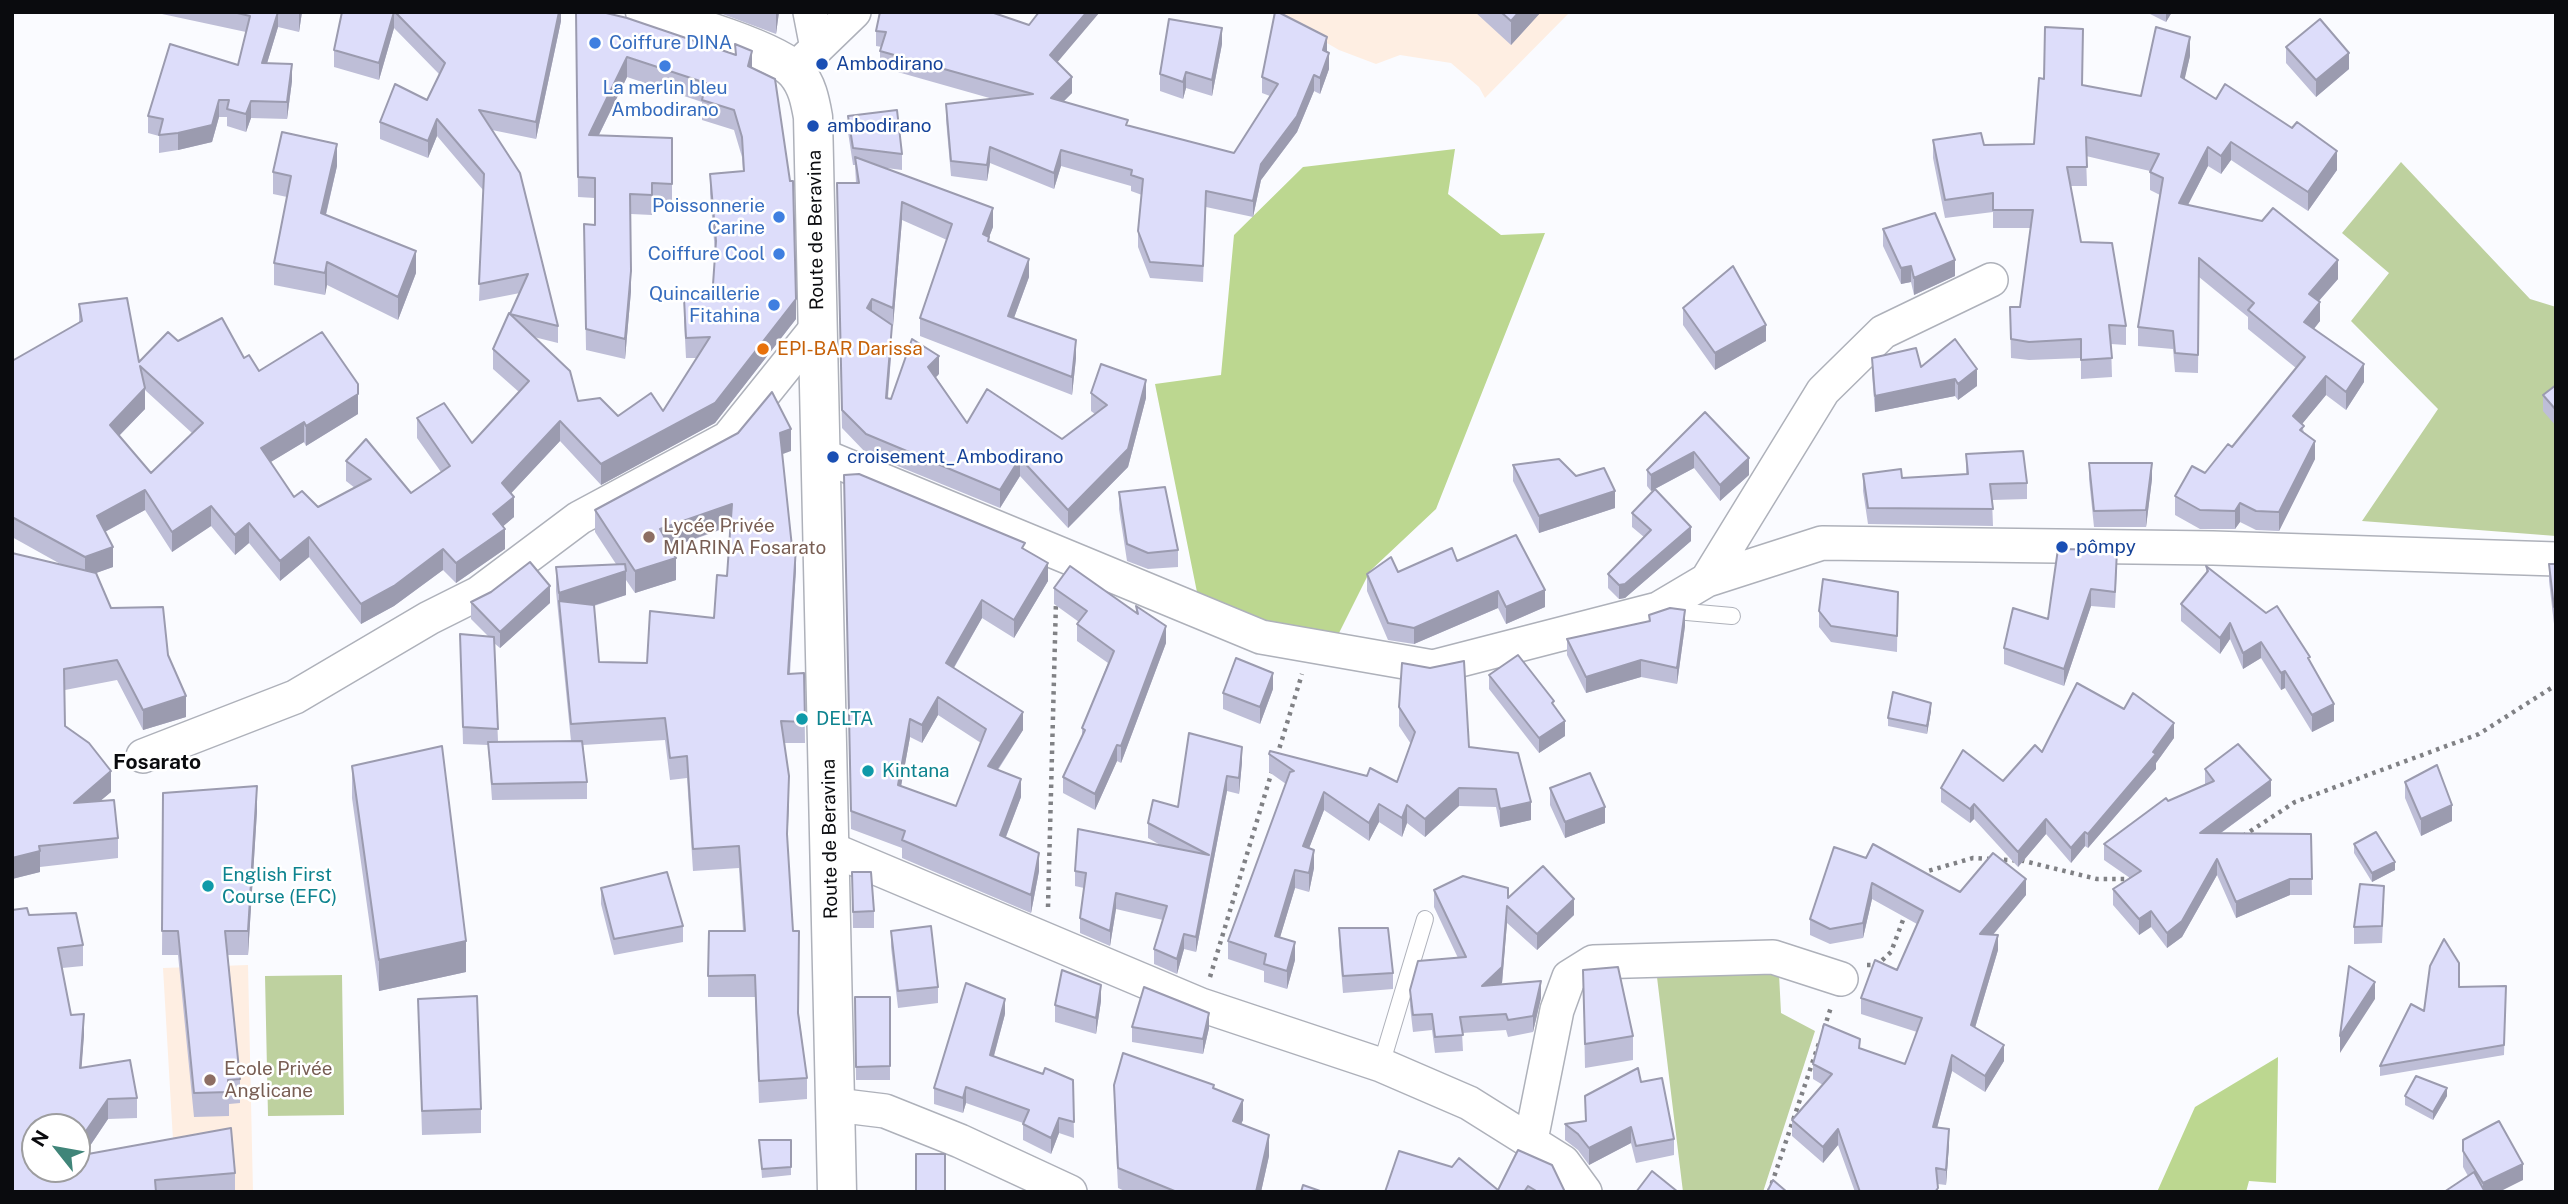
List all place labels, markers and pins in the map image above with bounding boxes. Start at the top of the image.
place label: Coiffure DINA [609,32,732,54]
marker: Coiffure DINA [587,35,603,51]
place label: Ambodirano [836,53,944,75]
marker: Ambodirano [814,56,830,72]
marker: La merlin bleu Ambodirano [657,58,673,74]
place label: La merlin bleu Ambodirano [603,77,727,121]
place label: ambodirano [827,115,932,137]
marker: ambodirano [805,118,821,134]
place label: Poissonnerie Carine [652,195,765,239]
marker: Poissonnerie Carine [771,209,787,225]
place label: Coiffure Cool [648,243,765,265]
marker: Coiffure Cool [771,246,787,262]
place label: Quincaillerie Fitahina [649,283,760,327]
marker: Quincaillerie Fitahina [766,297,782,313]
place label: EPI-BAR Darissa [777,338,923,360]
marker: EPI-BAR Darissa [755,341,771,357]
place label: croisement_Ambodirano [847,446,1063,468]
marker: croisement_Ambodirano [825,449,841,465]
place label: Lycée Privée MIARINA Fosarato [663,515,826,559]
marker: Lycée Privée MIARINA Fosarato [641,529,657,545]
place label: pômpy [2076,536,2136,558]
marker: pômpy [2054,539,2070,555]
place label: DELTA [816,708,873,730]
marker: DELTA [794,711,810,727]
place label: Kintana [882,760,950,782]
marker: Kintana [860,763,876,779]
place label: English First Course (EFC) [222,864,337,908]
marker: English First Course (EFC) [200,878,216,894]
place label: Ecole Privée Anglicane [224,1058,332,1102]
marker: Ecole Privée Anglicane [202,1072,218,1088]

